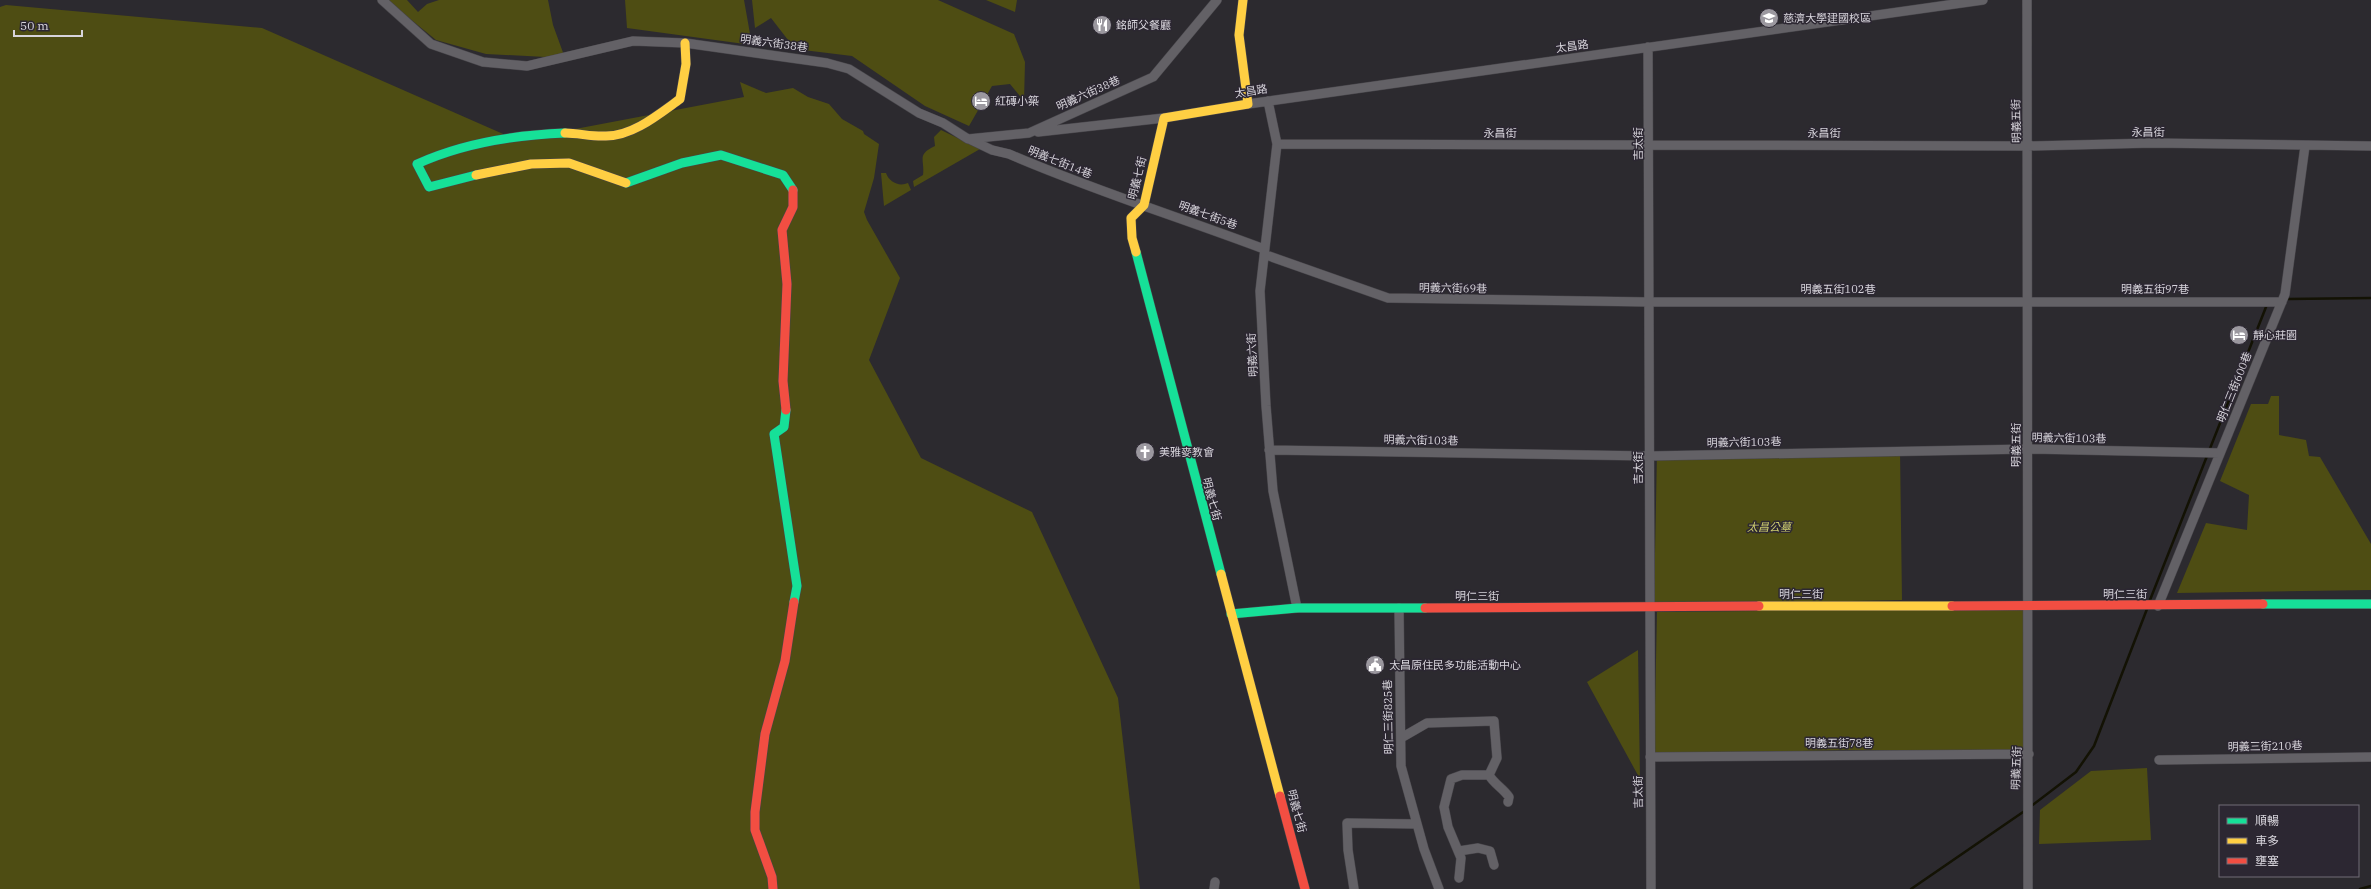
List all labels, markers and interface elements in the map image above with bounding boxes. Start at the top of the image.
school or university icon: 慈濟大學建國校區 [1758,7,1780,29]
place label: 慈濟大學建國校區 [1783,11,1871,25]
scale bar [14,12,82,38]
restaurant icon: 銘師父餐廳 [1091,14,1113,36]
text: 50 m [20,18,49,33]
place label: 銘師父餐廳 [1116,18,1171,32]
street label: 明義六街38巷 [739,31,809,55]
street label: 太昌路 [1555,37,1589,55]
street label: 明義六街38巷 [1054,73,1122,113]
street label: 太昌路 [1234,82,1268,100]
hotel icon: 紅磚小築 [970,90,992,112]
place label: 紅磚小築 [995,94,1039,108]
street label: 明義五街 [2009,99,2023,143]
street label: 永昌街 [2132,125,2165,139]
street label: 永昌街 [1484,126,1517,140]
street label: 永昌街 [1808,126,1841,140]
street label: 吉太街 [1631,128,1645,161]
street label: 明義七街14巷 [1026,143,1094,181]
street label: 明義七街 [1125,155,1149,201]
street label: 明義七街5巷 [1177,198,1239,232]
street label: 明義六街69巷 [1419,280,1487,296]
street label: 明義五街102巷 [1801,282,1875,296]
street label: 明義五街97巷 [2121,282,2189,296]
hotel icon: 靜心莊園 [2228,324,2250,346]
place label: 靜心莊園 [2253,328,2297,342]
street label: 明義六街 [1244,333,1260,377]
street label: 明仁三街600巷 [2213,350,2255,424]
street label: 明義五街 [2009,423,2023,467]
street label: 明義六街103巷 [2031,430,2107,446]
street label: 明義六街103巷 [1383,432,1459,448]
street label: 明義六街103巷 [1706,434,1782,450]
church icon: 美雅麥教會 [1134,441,1156,463]
place label: 美雅麥教會 [1159,445,1214,459]
street label: 吉太街 [1631,452,1645,485]
street label: 明義七街 [1200,476,1224,522]
park label: 太昌公墓 [1747,520,1793,534]
street label: 明仁三街 [1779,587,1823,601]
street label: 明仁三街 [2103,587,2147,601]
street label: 明仁三街 [1455,589,1499,603]
public building icon: 太昌原住民多功能活動中心 [1364,654,1386,676]
place label: 太昌原住民多功能活動中心 [1389,658,1521,672]
street label: 明仁三街825巷 [1380,679,1396,755]
street label: 明義五街78巷 [1805,736,1873,750]
street label: 明義三街210巷 [2227,738,2303,754]
street label: 明義五街 [2008,746,2024,790]
street label: 吉太街 [1631,775,1645,809]
street label: 明義七街 [1285,788,1309,834]
legend [2219,805,2359,877]
text: 順暢 [2255,813,2279,828]
text: 車多 [2255,833,2279,848]
text: 壅塞 [2255,853,2279,868]

